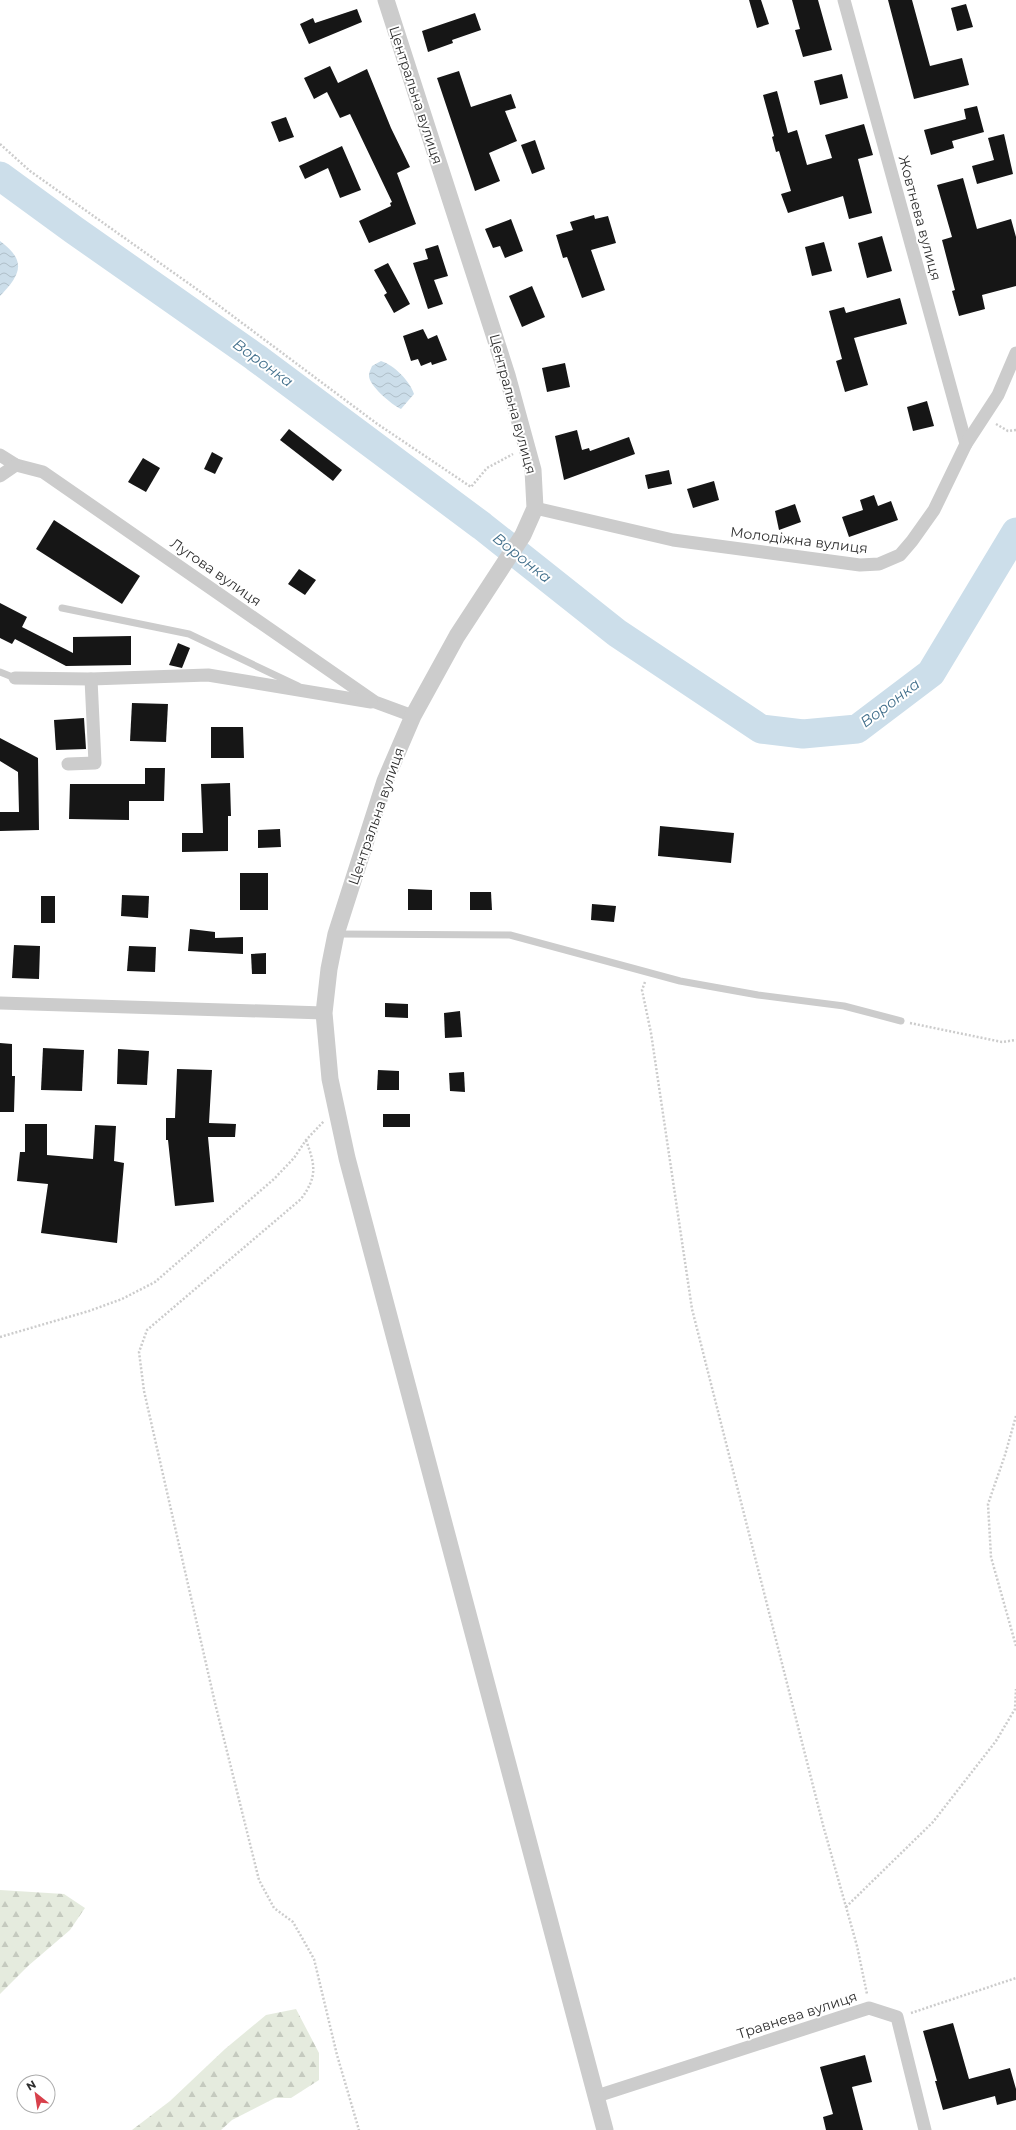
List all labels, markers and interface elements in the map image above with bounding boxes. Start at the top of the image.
street label: Центральна вулиця [385,24,447,166]
street label: Жовтнева вулиця [895,153,945,283]
street label: Центральна вулиця [486,332,540,476]
water label: Воронка [229,334,297,391]
street label: Молодіжна вулиця [729,523,869,557]
water label: Воронка [489,528,555,587]
street label: Лугова вулиця [167,534,265,610]
water label: Воронка [856,674,923,731]
street label: Центральна вулиця [344,745,408,887]
street label: Травнева вулиця [735,1987,859,2043]
north arrow [16,2074,56,2114]
text: N [24,2077,38,2094]

